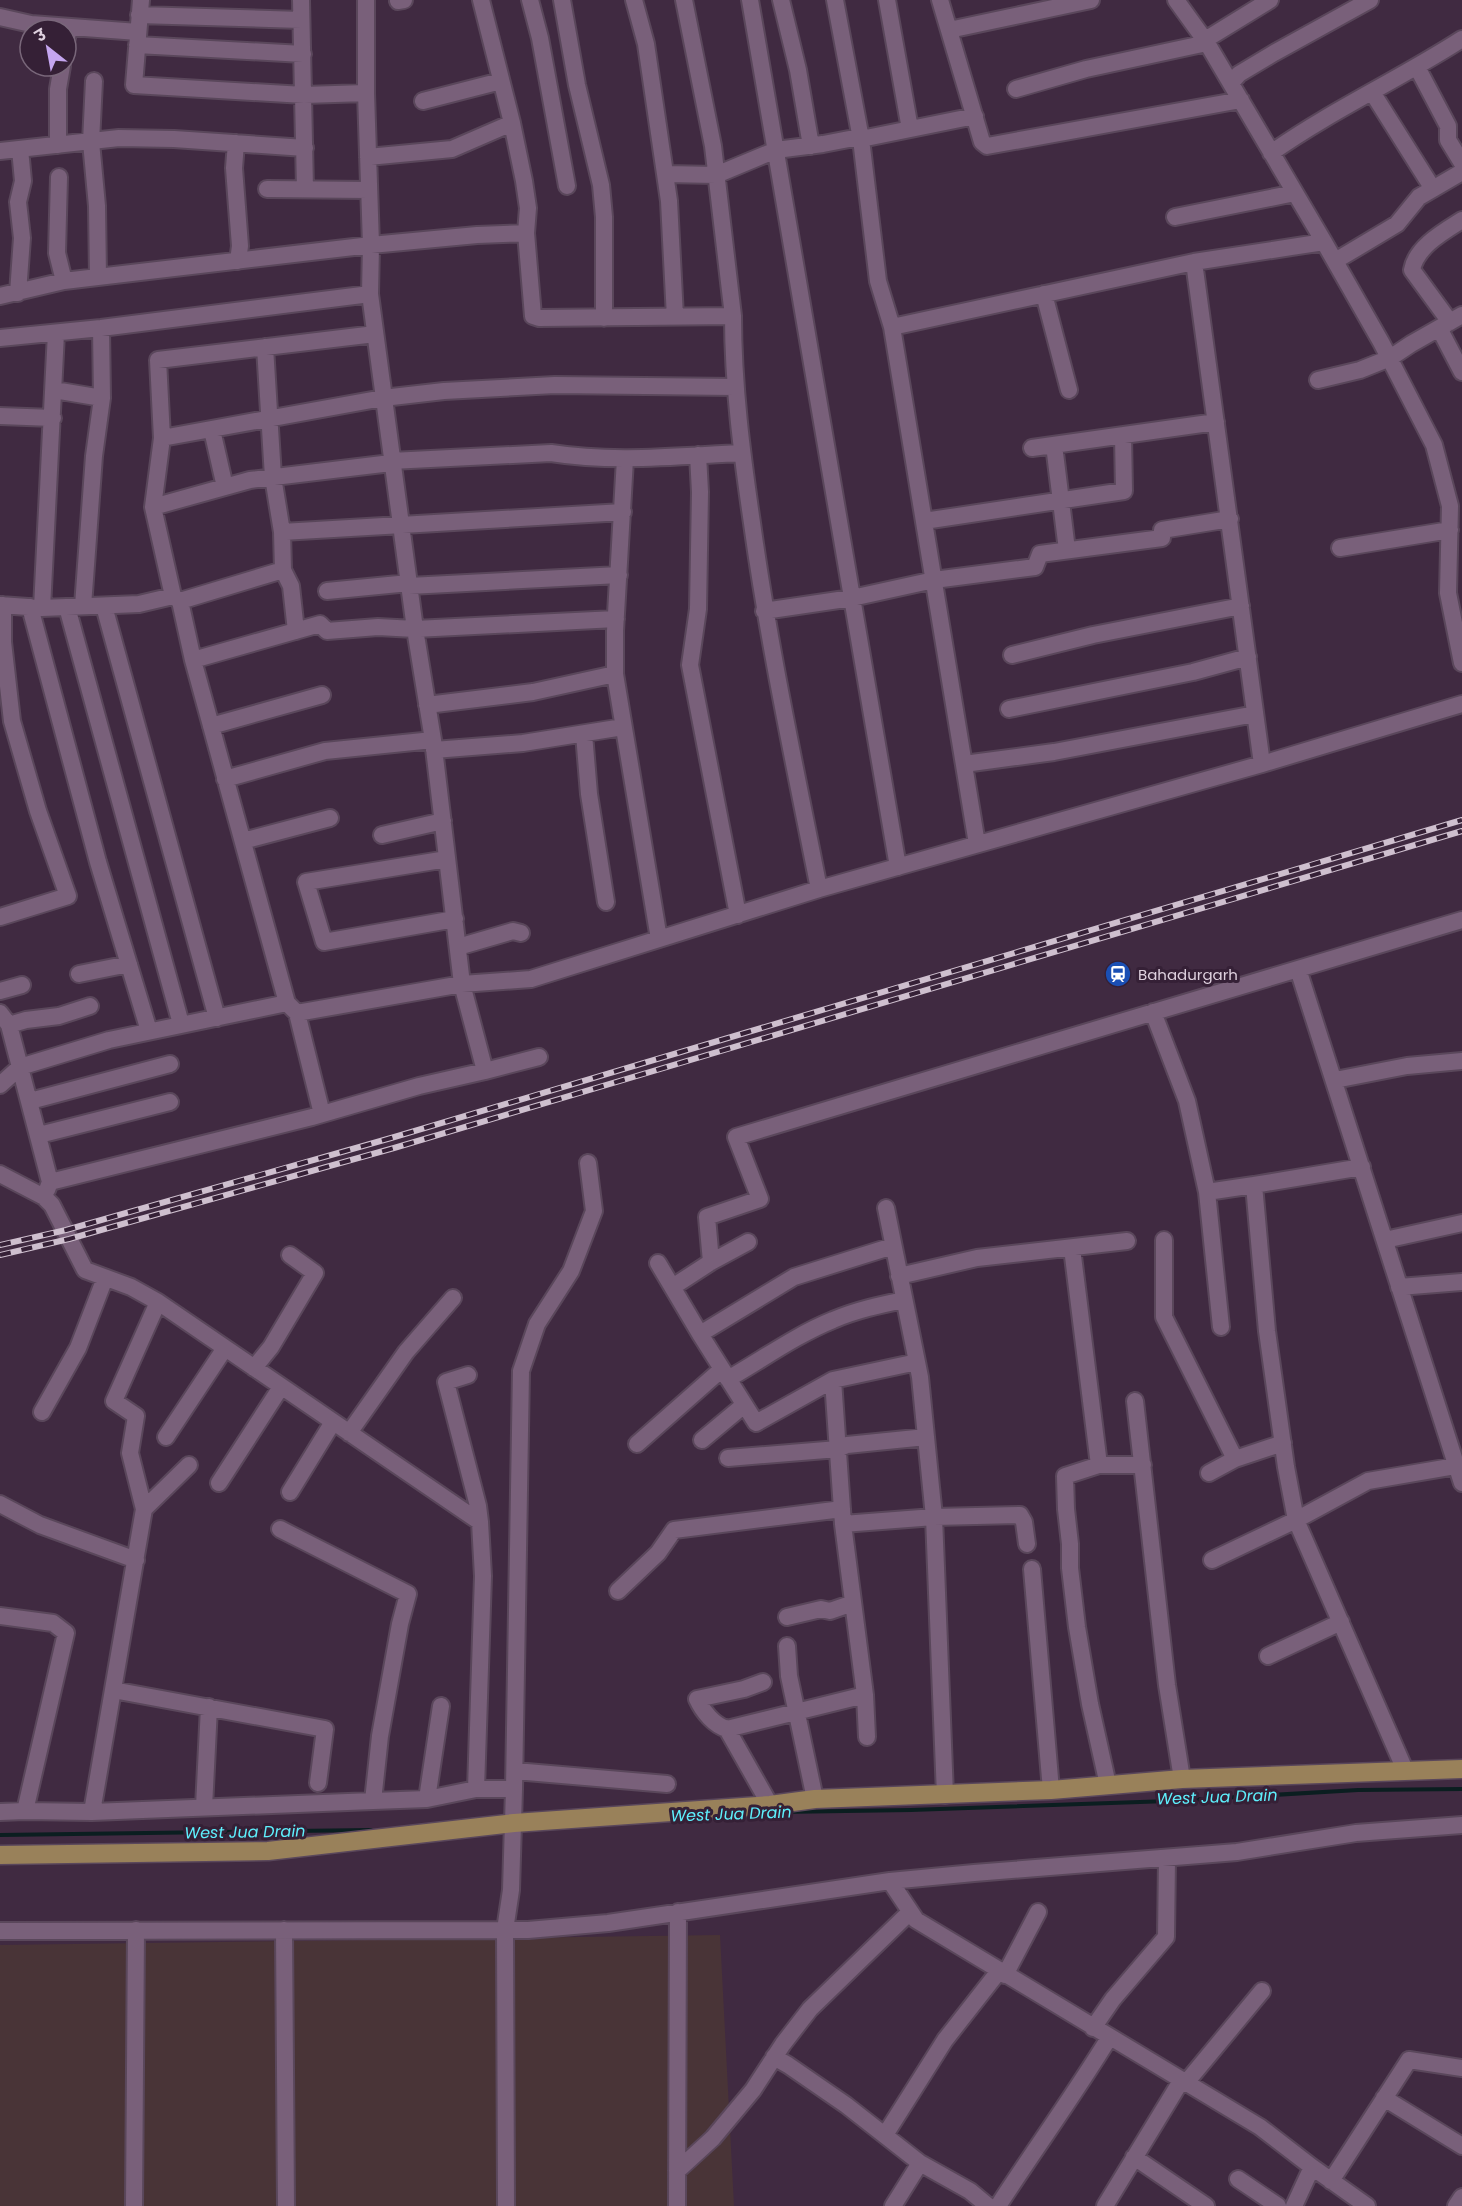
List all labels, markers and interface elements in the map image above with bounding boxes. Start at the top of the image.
north arrow [18,18,78,78]
text: उ [30,23,51,48]
station icon: Bahadurgarh [1103,959,1133,989]
place label: Bahadurgarh [1138,964,1238,985]
water label: West Jua Drain [1156,1783,1278,1811]
water label: West Jua Drain [670,1800,792,1828]
water label: West Jua Drain [184,1819,306,1845]

